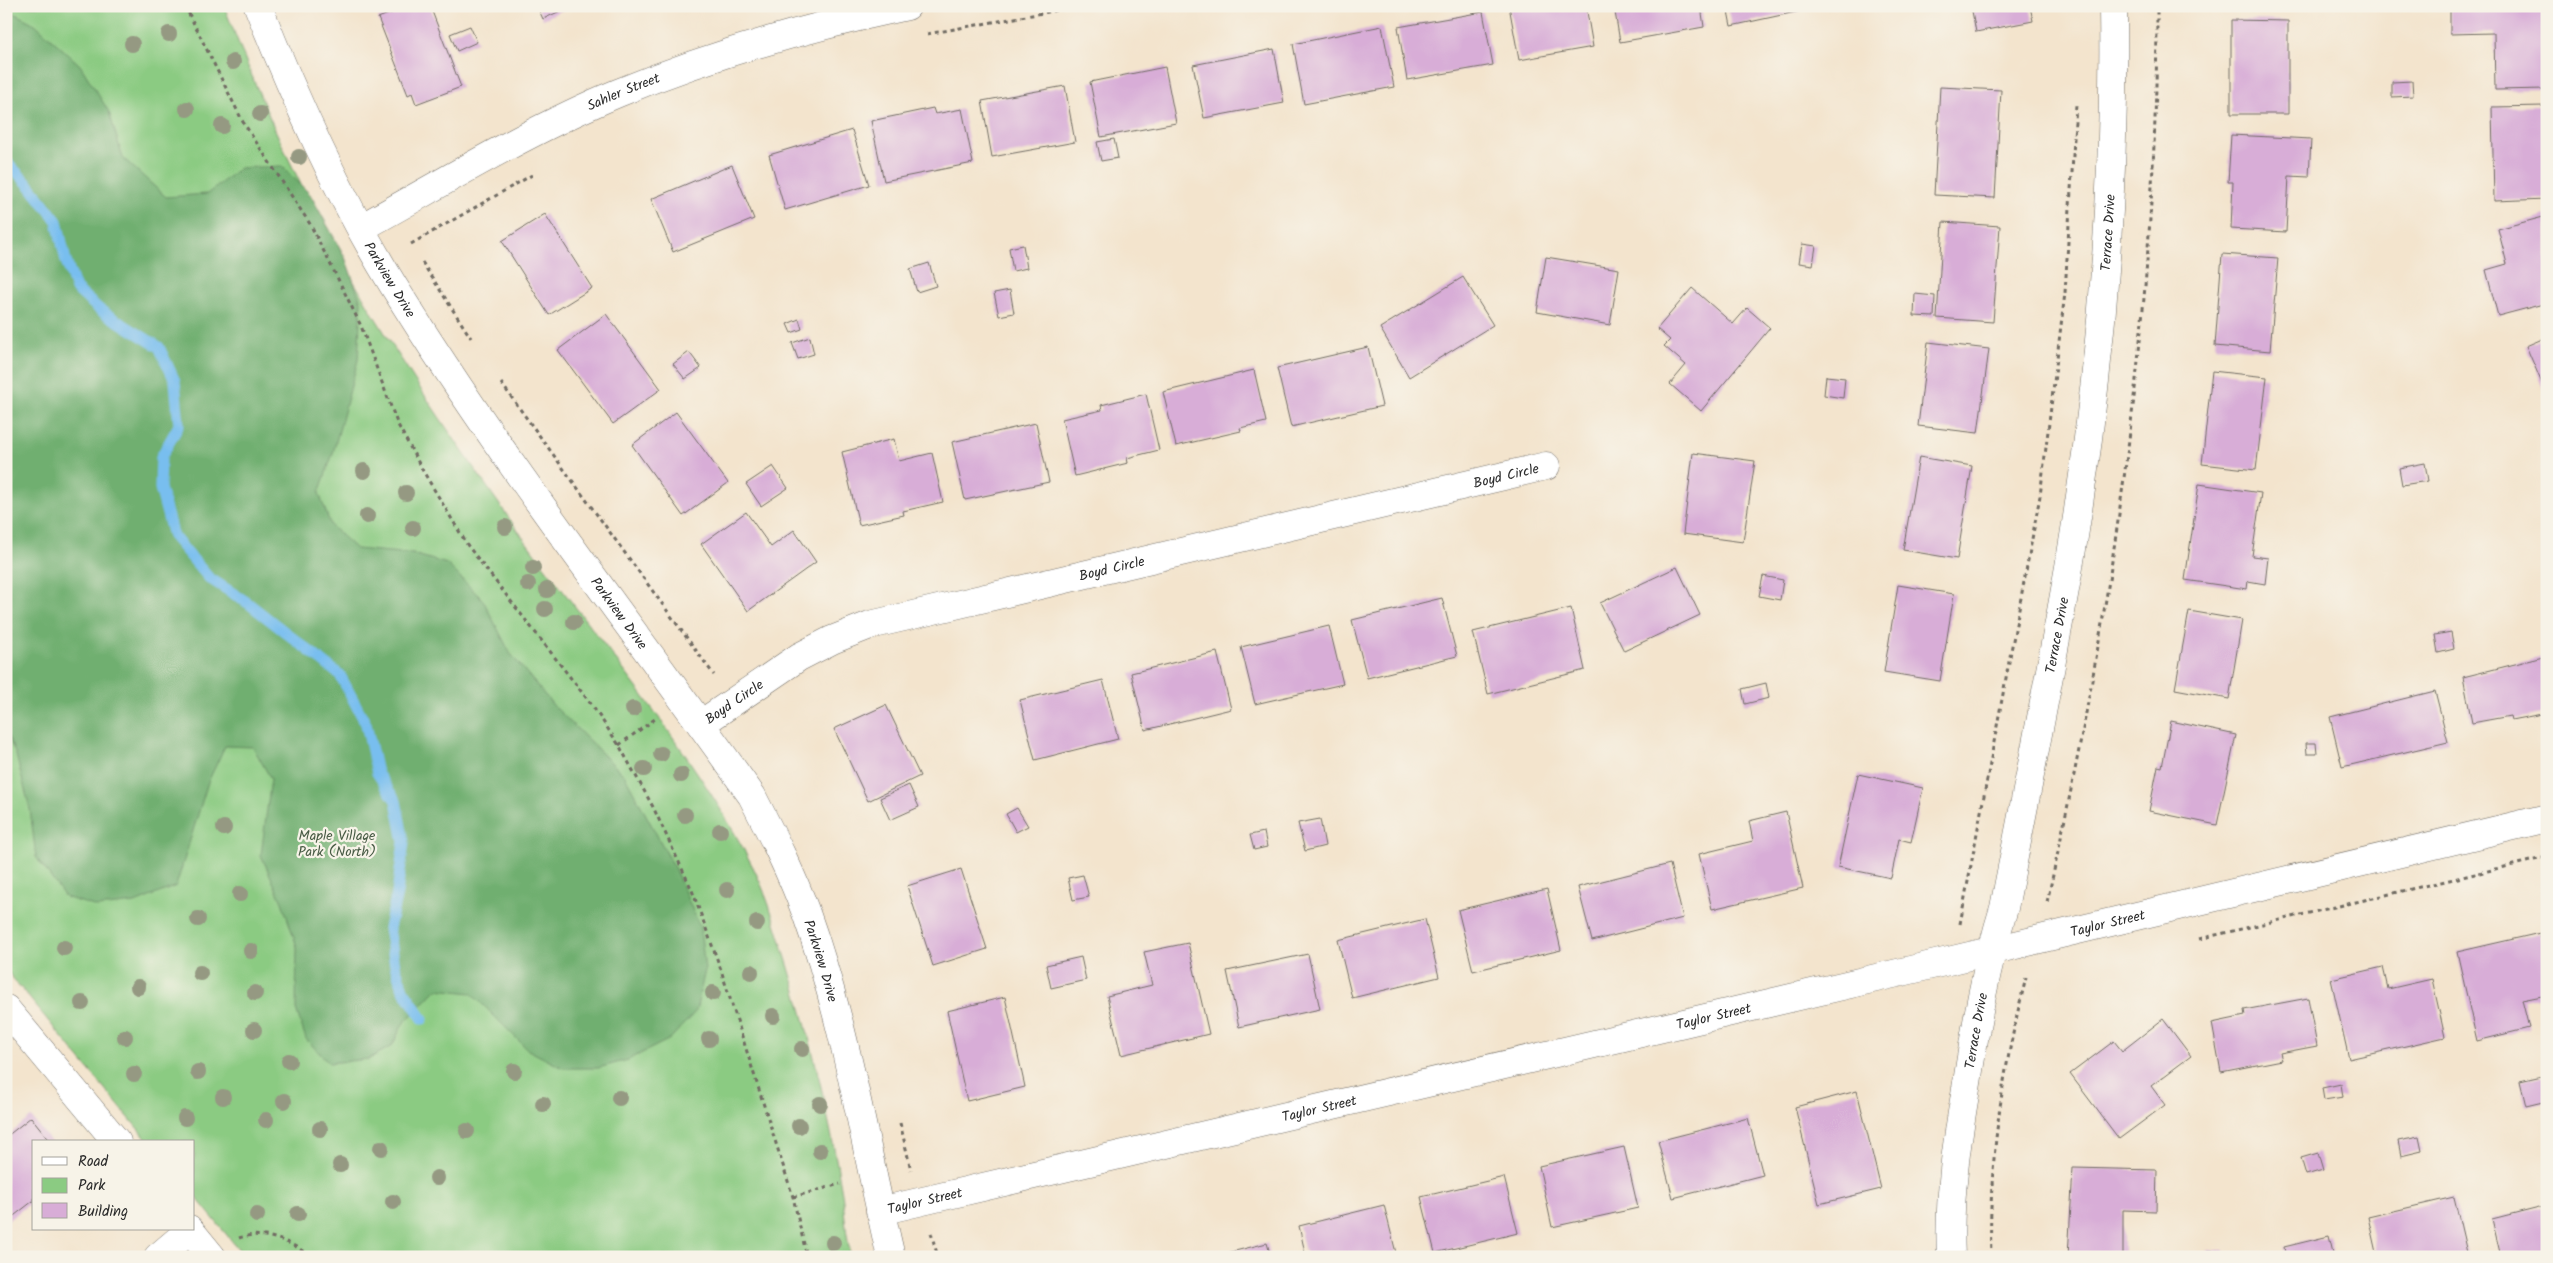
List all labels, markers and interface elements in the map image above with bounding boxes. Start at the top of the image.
street label: Sahler Street [584,67,664,117]
street label: Terrace Drive [2095,193,2122,272]
street label: Parkview Drive [358,238,421,323]
street label: Boyd Circle [1471,458,1542,495]
street label: Boyd Circle [1077,551,1148,587]
street label: Parkview Drive [584,573,653,655]
street label: Terrace Drive [2040,595,2076,675]
street label: Boyd Circle [701,674,769,730]
park label: Maple Village Park (North) [298,825,376,863]
street label: Taylor Street [2068,904,2148,943]
street label: Parkview Drive [797,917,843,1005]
street label: Terrace Drive [1959,990,1994,1071]
street label: Taylor Street [1674,998,1754,1036]
street label: Taylor Street [1280,1090,1360,1129]
legend [32,1140,195,1230]
text: Road [78,1150,109,1174]
text: Park [78,1174,106,1198]
street label: Taylor Street [885,1182,965,1221]
text: Building [78,1200,128,1224]

